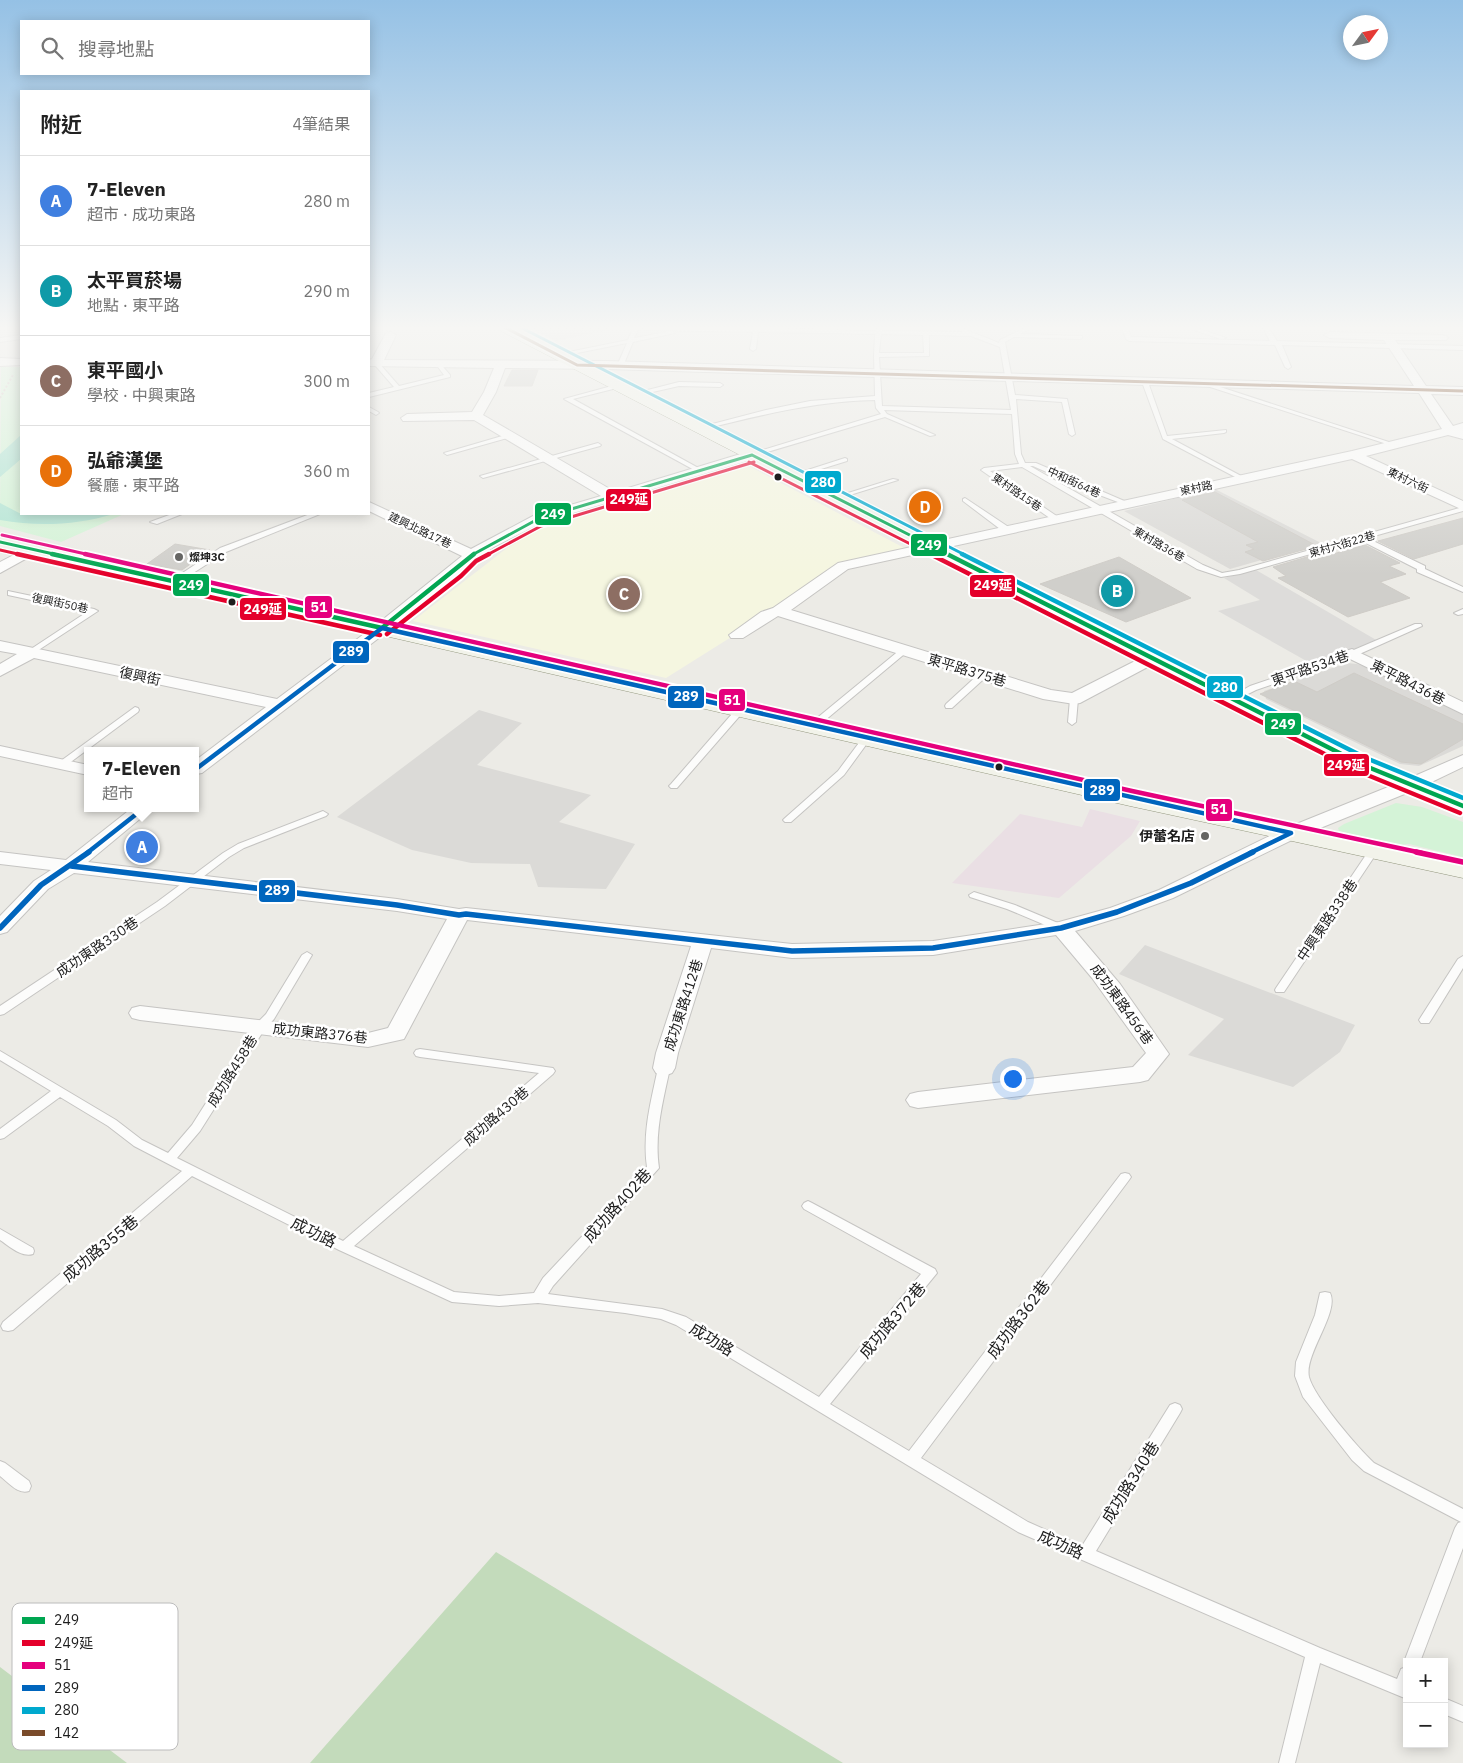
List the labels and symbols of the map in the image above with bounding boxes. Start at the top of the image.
north arrow [1343,15,1388,60]
street label: 中和街64巷 [1045,464,1103,500]
street label: 東村六街 [1385,464,1431,496]
line badge: 280 [804,470,842,494]
street label: 東村路15巷 [989,470,1045,514]
unlabelled marker [773,472,783,482]
text: 280 [810,473,836,491]
street label: 東村路 [1178,478,1214,498]
line badge: 249延 [605,488,652,512]
pin: D [909,488,941,526]
text: 249延 [609,490,649,508]
line badge: 249 [534,502,572,526]
text: 249 [540,505,566,523]
street label: 建興北路17巷 [386,509,454,551]
street label: 東村路36巷 [1131,524,1187,564]
street label: 東村六街22巷 [1307,528,1377,560]
line badge: 249 [910,533,948,557]
text: 249 [916,536,942,554]
place label: 燦坤3C [189,550,225,564]
marker: 燦坤3C [173,551,185,563]
pin: B [1101,572,1133,610]
line badge: 249 [172,573,210,597]
line badge: 249延 [969,574,1016,598]
pin: C [608,575,640,613]
text: 249 [178,576,204,594]
text: 249延 [973,576,1013,594]
street label: 復興街50巷 [31,590,89,616]
line badge: 51 [304,595,333,619]
unlabelled marker [227,597,237,607]
line badge: 249延 [239,597,287,621]
text: 51 [311,598,328,616]
text: 249延 [243,600,283,618]
line badge: 289 [332,640,370,664]
text: 289 [338,642,364,660]
street label: 東平路534巷 [1269,646,1351,690]
street label: 東平路375巷 [926,650,1008,690]
street label: 東平路436巷 [1368,656,1448,708]
street label: 復興街 [118,663,162,689]
line badge: 280 [1206,675,1244,699]
text: 280 [1212,678,1238,696]
line badge: 289 [667,685,705,709]
text: 289 [673,687,699,705]
line badge: 51 [718,688,746,712]
text: 51 [724,691,741,709]
line badge: 249 [1264,712,1302,736]
text: 249 [1270,715,1296,733]
line badge: 249延 [1323,753,1370,777]
text: 249延 [1326,756,1366,774]
unlabelled marker [994,762,1004,772]
line badge: 289 [1083,778,1121,802]
text: 289 [1089,781,1115,799]
line badge: 51 [1205,798,1233,822]
text: 51 [1211,800,1228,818]
place label: 伊蕾名店 [1139,827,1195,845]
pin: A [126,828,158,866]
marker: 伊蕾名店 [1199,830,1211,842]
street label: 中興東路338巷 [1293,876,1361,964]
line badge: 289 [258,879,296,903]
text: 289 [264,881,290,899]
street label: 成功東路330巷 [53,913,141,981]
street label: 成功東路412巷 [660,957,706,1053]
street label: 成功東路456巷 [1087,960,1157,1048]
street label: 成功東路376巷 [272,1019,368,1047]
street label: 成功路458巷 [203,1032,261,1110]
your location [1000,1066,1026,1092]
street label: 成功路430巷 [459,1083,533,1149]
street label: 成功路402巷 [579,1164,655,1246]
street label: 成功路355巷 [58,1211,142,1285]
street label: 成功路 [288,1212,340,1252]
street label: 成功路362巷 [982,1276,1054,1362]
street label: 成功路372巷 [855,1278,929,1362]
street label: 成功路 [686,1318,738,1360]
street label: 成功路340巷 [1097,1437,1163,1527]
street label: 成功路 [1035,1525,1087,1563]
legend [12,1603,178,1750]
text: 249 [54,1611,79,1629]
text: 249延 [54,1634,93,1652]
text: 51 [54,1656,71,1674]
text: 289 [54,1679,79,1697]
text: 280 [54,1701,79,1719]
text: 142 [54,1724,79,1742]

